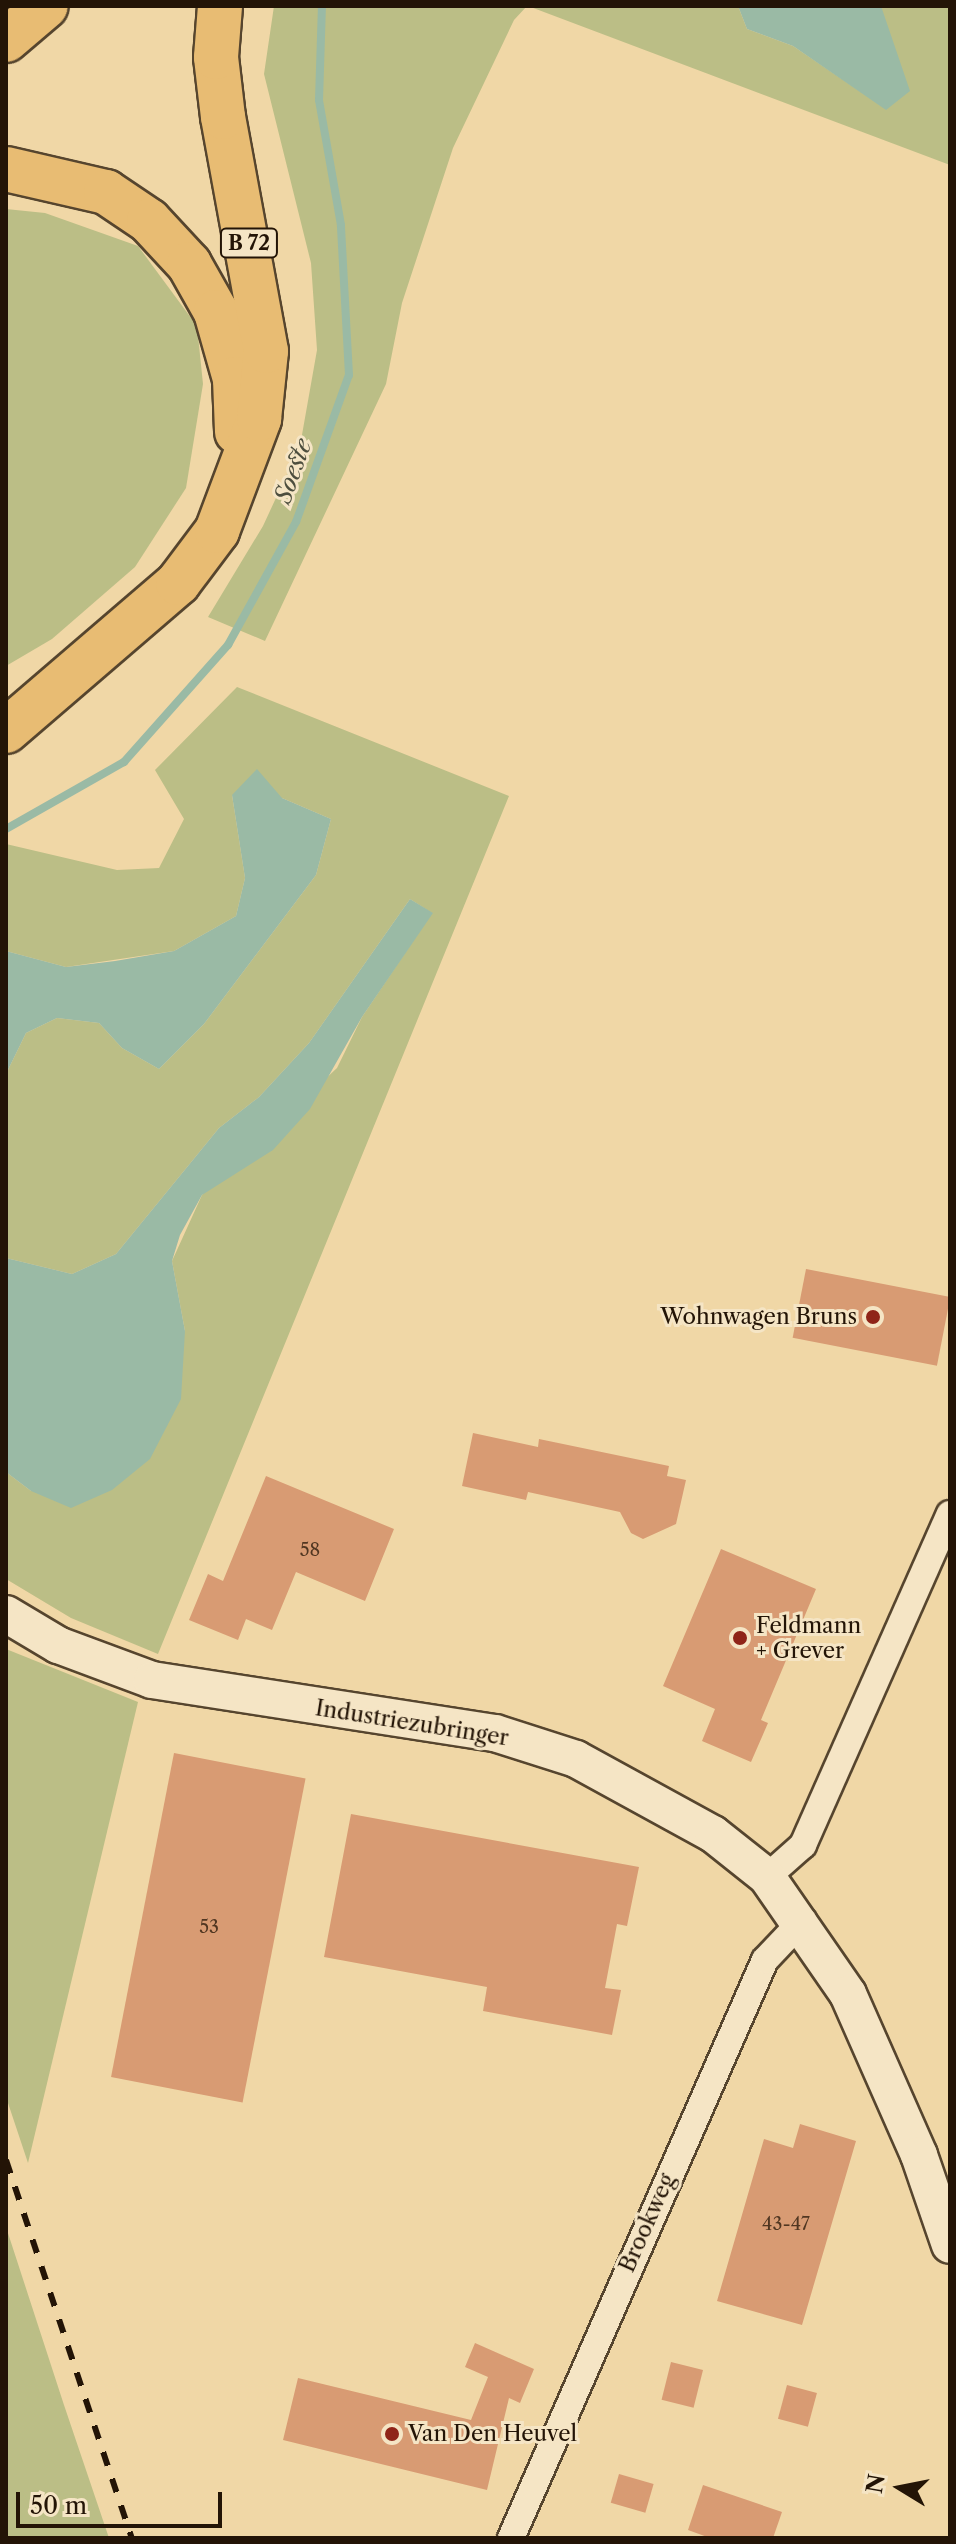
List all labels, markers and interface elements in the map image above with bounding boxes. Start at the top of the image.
road number: B 72 [219,227,279,259]
water label: Soeste [268,435,318,507]
place label: Wohnwagen Bruns [660,1304,857,1330]
marker: Wohnwagen Bruns [864,1308,882,1326]
house number: 58 [300,1539,320,1561]
place label: Feldmann + Grever [756,1612,861,1664]
marker: Feldmann + Grever [731,1629,749,1647]
street label: Industriezubringer [313,1695,511,1751]
house number: 53 [199,1916,219,1938]
street label: Brookweg [614,2170,680,2276]
house number: 43-47 [762,2213,810,2235]
place label: Van Den Heuvel [408,2421,577,2447]
marker: Van Den Heuvel [383,2425,401,2443]
north arrow [860,2448,940,2528]
text: N [861,2472,891,2496]
scale bar [20,2476,226,2526]
text: 50 m [30,2491,87,2520]

